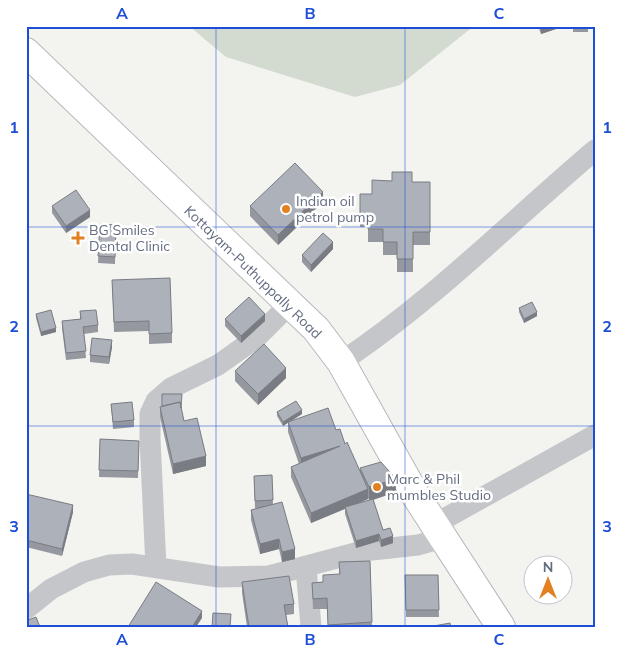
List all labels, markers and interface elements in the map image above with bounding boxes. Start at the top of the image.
text: A [116,3,128,23]
text: B [304,3,316,23]
text: C [494,3,505,23]
text: 1 [9,117,19,137]
text: 1 [602,117,612,137]
place label: Indian oil petrol pump [296,192,374,226]
street label: Kottayam-Puthuppally Road [181,202,325,342]
marker: Indian oil petrol pump [280,203,292,215]
place label: BG Smiles Dental Clinic [89,221,170,255]
marker: BG Smiles Dental Clinic [71,231,85,245]
text: 2 [9,316,19,336]
text: 2 [602,316,612,336]
place label: Marc & Phil mumbles Studio [387,470,491,504]
marker: Marc & Phil mumbles Studio [371,481,383,493]
text: 3 [9,516,19,536]
text: 3 [602,516,612,536]
north arrow [524,556,574,606]
text: N [543,558,553,576]
text: A [116,629,128,649]
text: B [304,629,316,649]
text: C [494,629,505,649]

